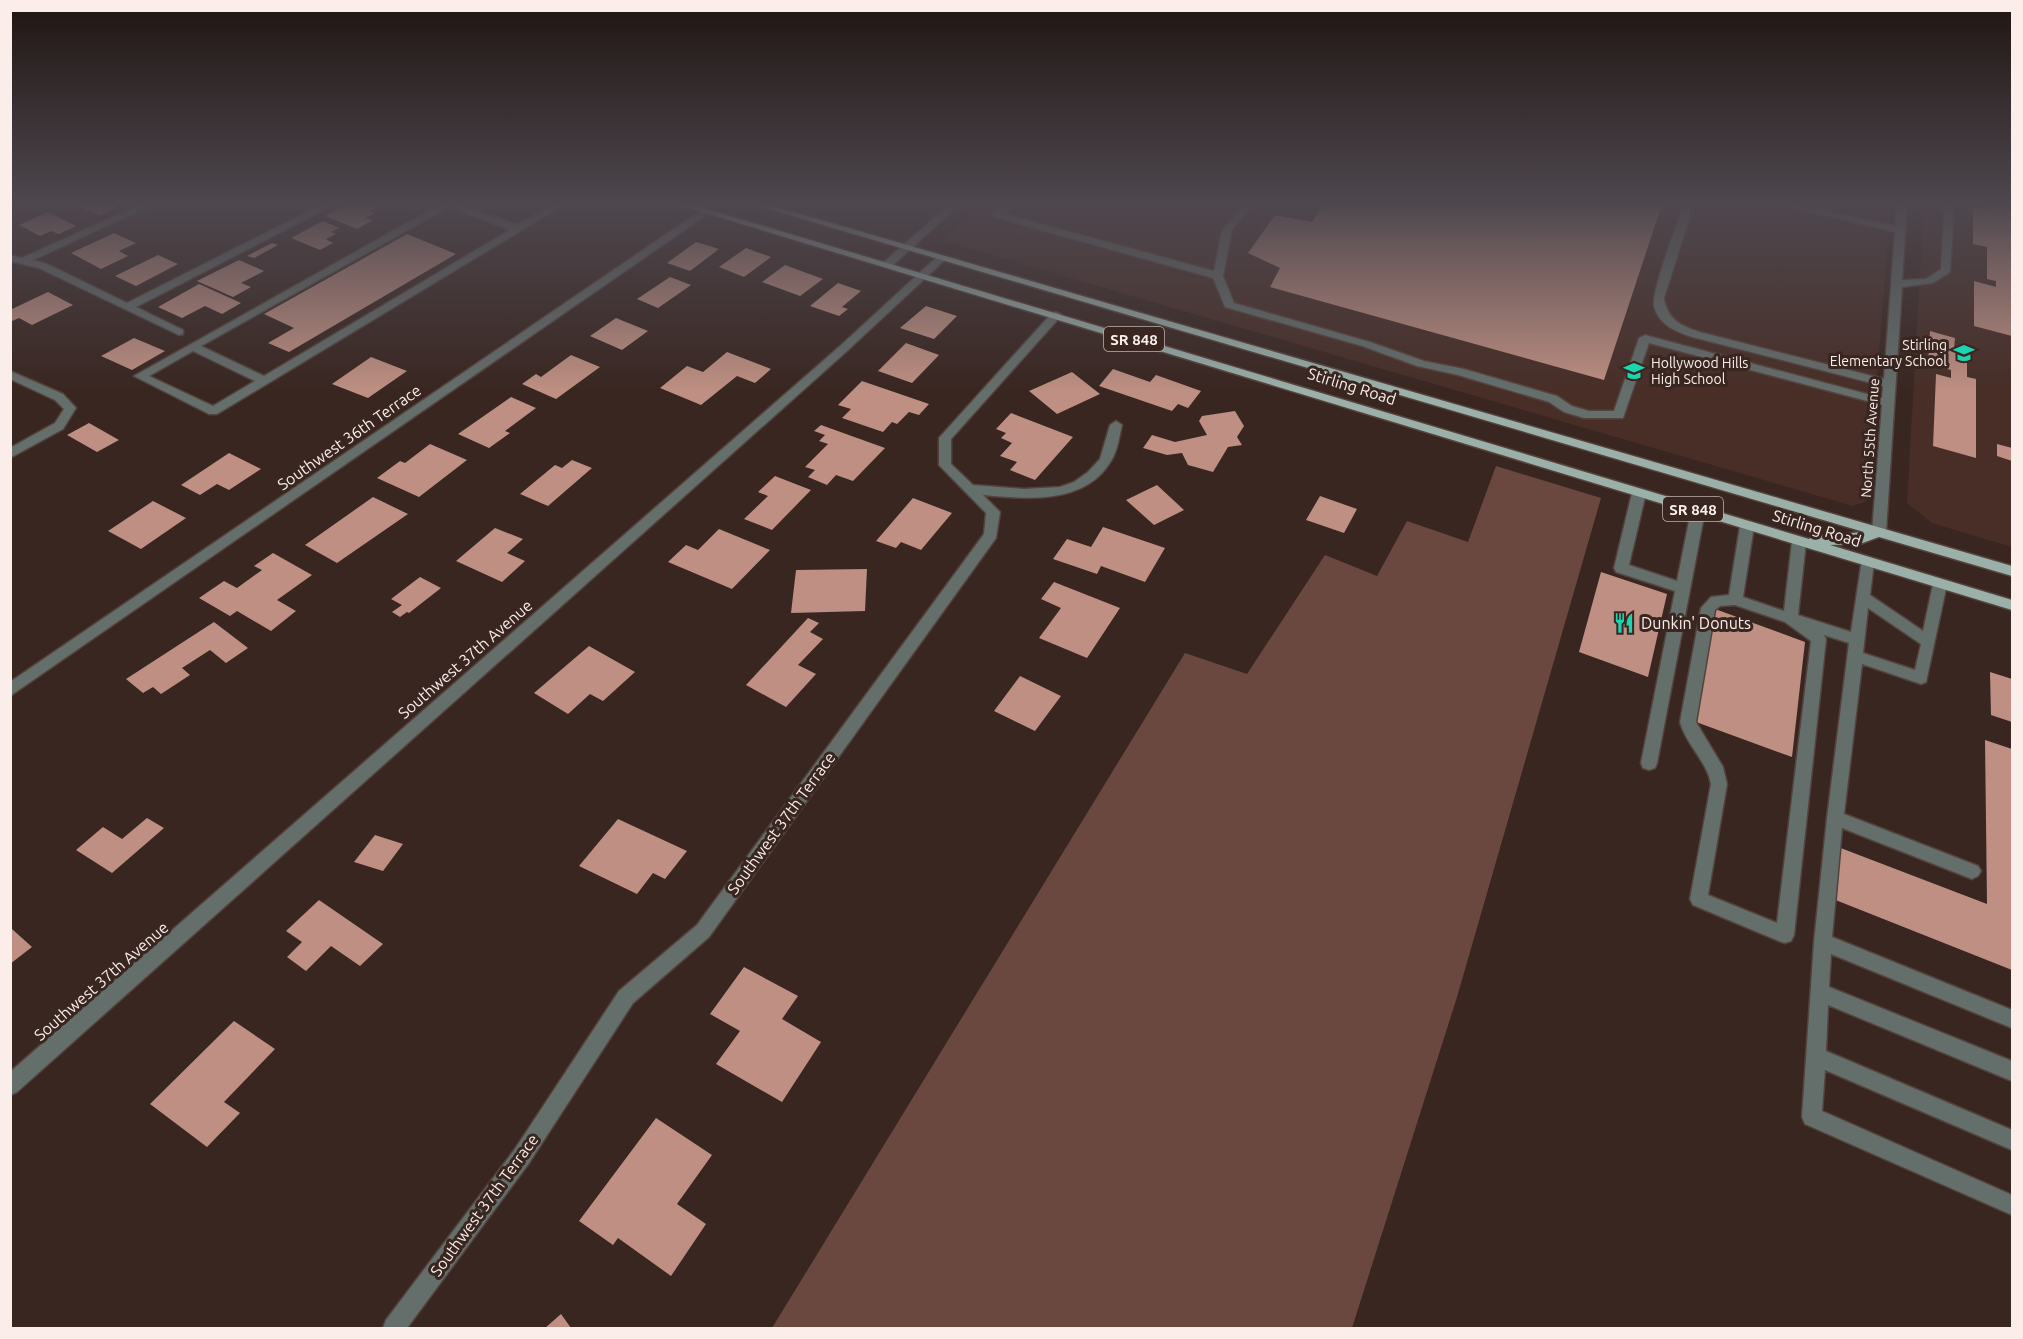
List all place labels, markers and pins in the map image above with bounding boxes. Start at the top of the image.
place label: Stirling Elementary School [1830,337,1947,369]
school or university icon: Stirling Elementary School [1952,341,1976,365]
place label: Hollywood Hills High School [1651,355,1748,387]
school or university icon: Hollywood Hills High School [1622,359,1646,383]
restaurant icon: Dunkin' Donuts [1612,611,1636,635]
place label: Dunkin' Donuts [1641,614,1751,632]

